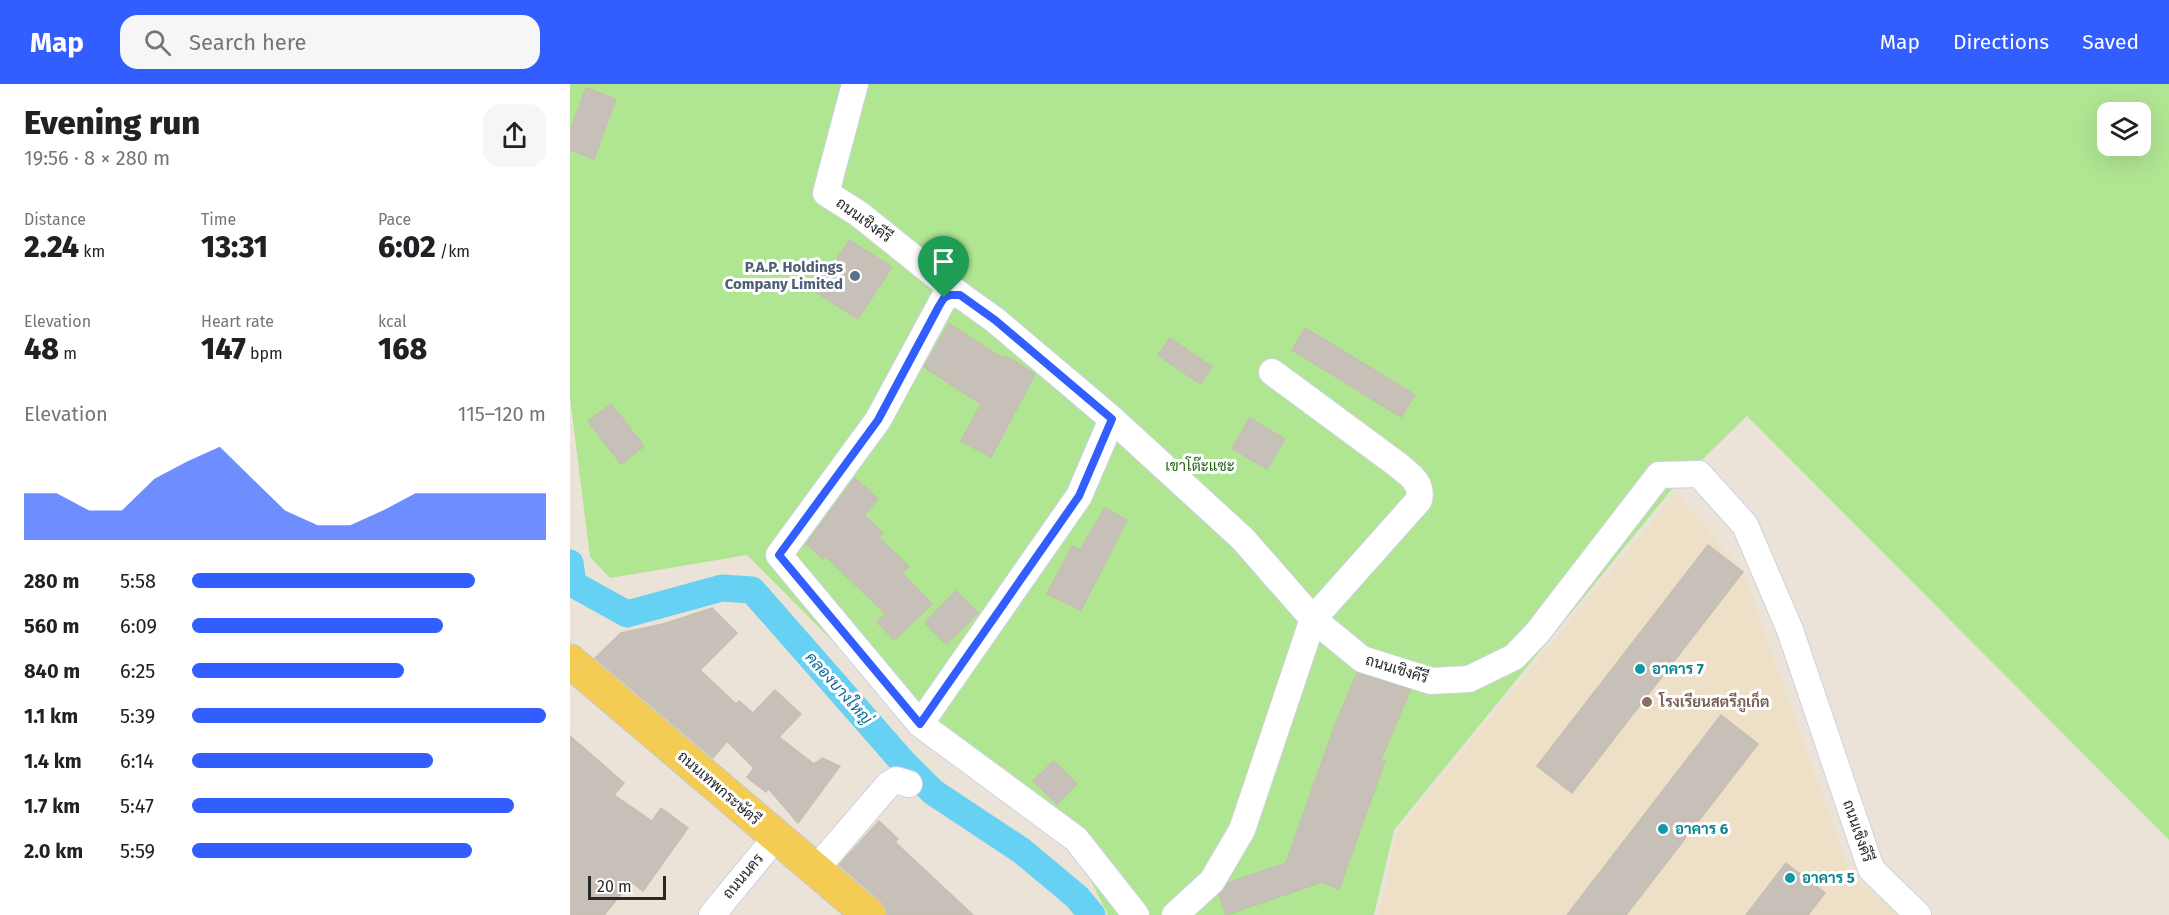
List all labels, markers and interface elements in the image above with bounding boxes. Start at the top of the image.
search box [120,15,540,69]
text: Map [30,26,84,59]
icon: search [141,26,174,59]
text: Search here [189,29,307,56]
text: Map [1880,29,1920,55]
text: Directions [1953,29,2049,55]
text: Saved [2082,29,2139,55]
map controls [2097,102,2151,156]
button: layers [2097,102,2151,156]
text: Evening run [24,103,200,143]
button: share [483,104,546,167]
text: 19:56 · 8 × 280 m [24,146,170,170]
street label: ถนนเชิงคีรี [833,193,896,246]
text: Distance [24,210,86,229]
text: Time [201,210,236,229]
text: Pace [378,210,411,229]
text: 2.24 [24,229,79,265]
text: 13:31 [201,229,268,265]
text: 6:02 [378,229,436,265]
pin [918,236,969,298]
text: km [79,242,105,261]
text: /km [436,242,470,261]
icon: arrive [927,245,960,278]
place label: P.A.P. Holdings Company Limited [725,258,843,293]
marker: P.A.P. Holdings Company Limited [848,269,862,283]
text: Elevation [24,312,91,331]
text: Heart rate [201,312,274,331]
text: kcal [378,312,407,331]
text: 48 [24,331,59,367]
text: 147 [201,331,246,367]
text: 168 [378,331,427,367]
text: m [59,344,77,363]
text: bpm [246,344,283,363]
text: Elevation [24,402,108,426]
text: 115–120 m [458,402,546,426]
park label: เขาโต๊ะแซะ [1165,456,1235,475]
text: 280 m [24,569,79,593]
text: 5:58 [120,569,156,593]
text: 560 m [24,614,79,638]
text: 6:09 [120,614,157,638]
water label: คลองบางใหญ่ [802,647,879,729]
street label: ถนนเชิงคีรี [1363,650,1431,687]
text: 840 m [24,659,80,683]
text: 6:25 [120,659,155,683]
place label: อาคาร 7 [1652,660,1704,678]
marker: อาคาร 7 [1633,662,1647,676]
place label: โรงเรียนสตรีภูเก็ต [1658,691,1769,713]
marker: โรงเรียนสตรีภูเก็ต [1640,695,1654,709]
text: 1.1 km [24,704,78,728]
text: 5:39 [120,704,155,728]
street label: ถนนเทพกระษัตรี [674,746,765,829]
text: 1.4 km [24,749,82,773]
text: 6:14 [120,749,154,773]
text: 1.7 km [24,794,80,818]
text: 5:47 [120,794,154,818]
street label: ถนนเชิงคีรี [1839,797,1878,865]
place label: อาคาร 6 [1675,820,1729,838]
marker: อาคาร 6 [1656,822,1670,836]
text: 2.0 km [24,839,83,863]
text: 5:59 [120,839,155,863]
street label: ถนนนคร [719,850,767,902]
place label: อาคาร 5 [1802,869,1855,887]
marker: อาคาร 5 [1783,871,1797,885]
scale bar [588,873,666,900]
text: 20 m [597,877,632,896]

